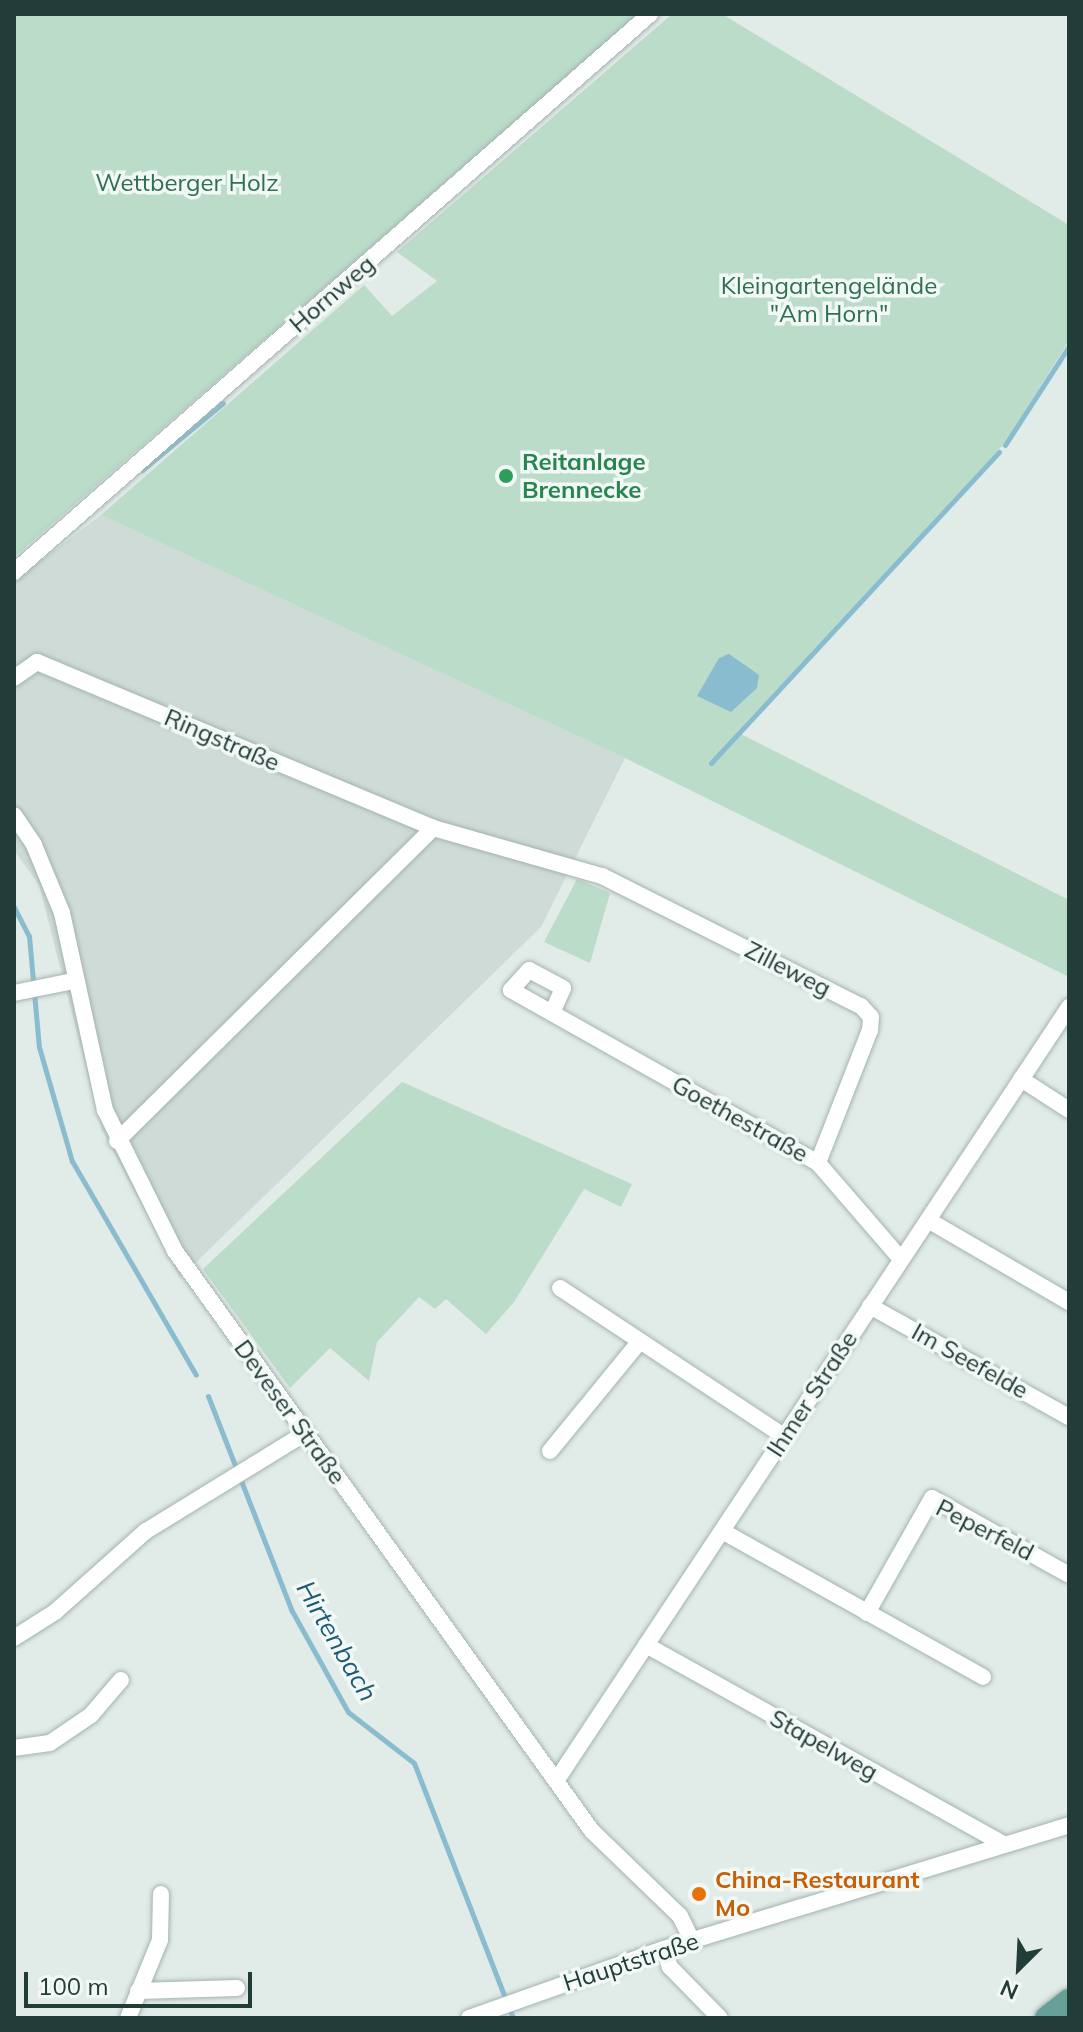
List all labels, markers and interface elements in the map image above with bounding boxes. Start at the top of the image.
park label: Wettberger Holz [95,169,279,197]
street label: Hornweg [284,249,380,339]
park label: Kleingartengelände "Am Horn" [721,272,937,328]
place label: Reitanlage Brennecke [522,448,646,504]
marker: Reitanlage Brennecke [497,467,515,485]
street label: Ringstraße [160,703,284,777]
street label: Zilleweg [740,935,836,1003]
street label: Goethestraße [667,1070,813,1168]
street label: Im Seefelde [907,1317,1033,1405]
street label: Ihmer Straße [761,1326,863,1462]
street label: Deveser Straße [228,1334,352,1490]
street label: Peperfeld [931,1493,1039,1567]
water label: Hirtenbach [290,1575,384,1707]
street label: Stapelweg [765,1704,883,1786]
place label: China-Restaurant Mo [715,1866,920,1922]
marker: China-Restaurant Mo [690,1885,708,1903]
street label: Hauptstraße [560,1927,702,1997]
north arrow [979,1928,1059,2008]
scale bar [28,1956,256,2006]
text: 100 m [38,1971,109,2001]
text: N [996,1974,1023,2006]

